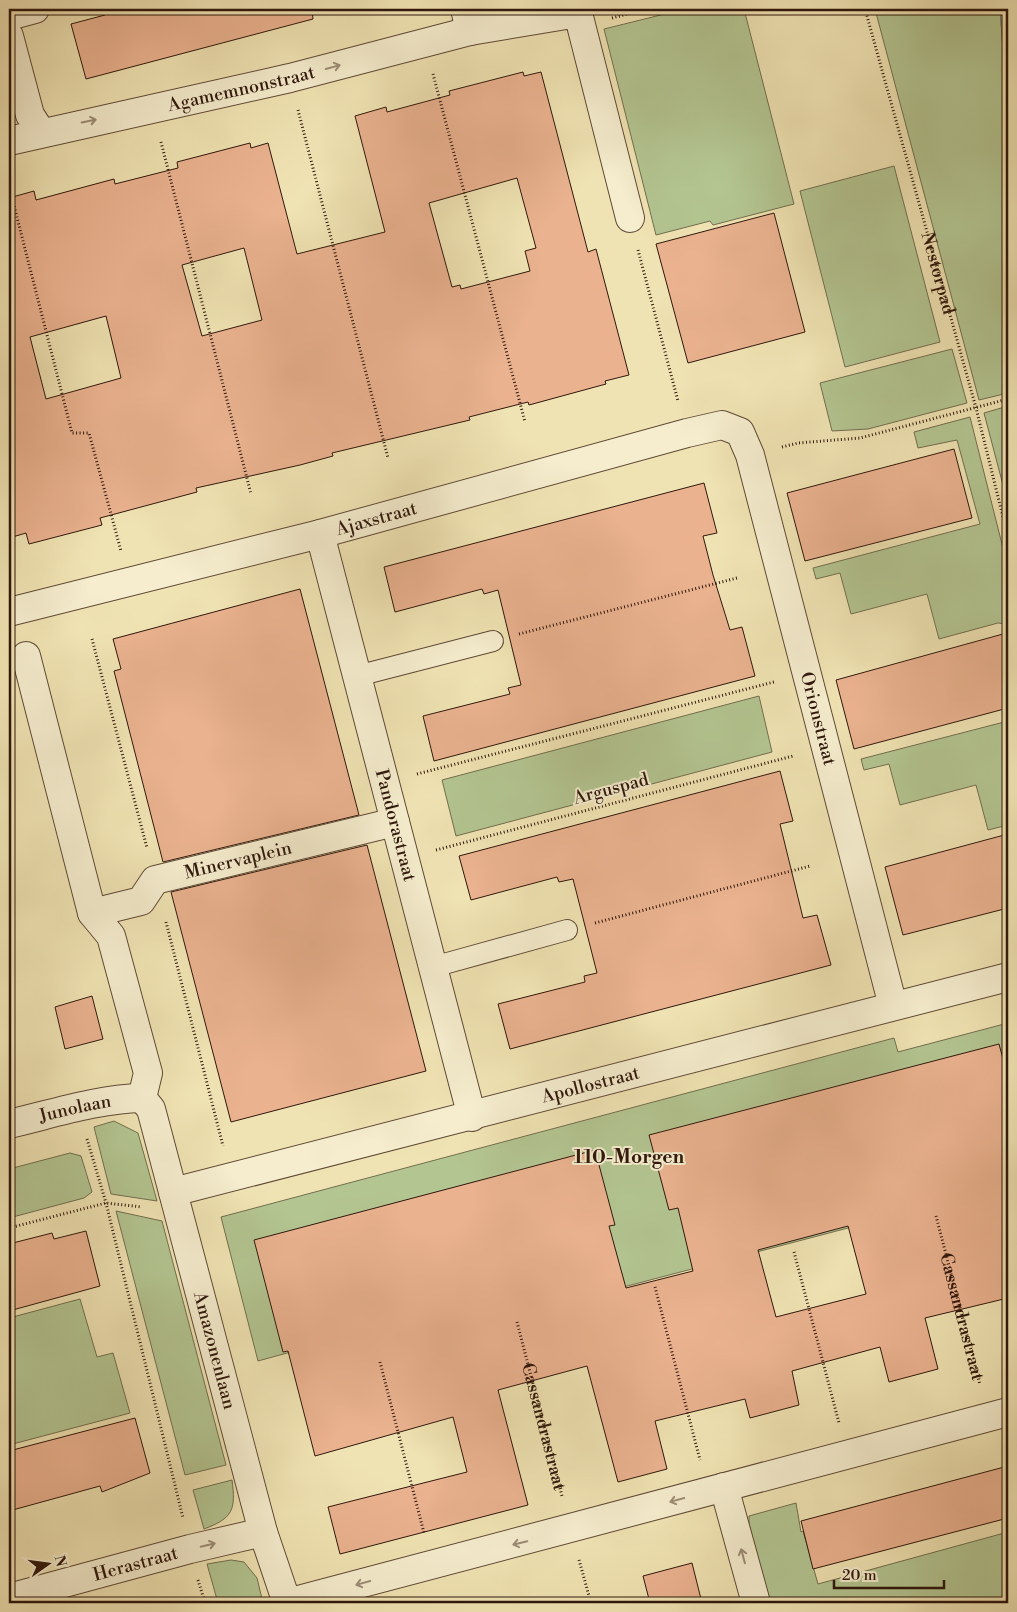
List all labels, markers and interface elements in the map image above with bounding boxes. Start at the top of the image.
street label: Agamemnonstraat [164,60,318,117]
one-way arrow [324,61,340,71]
one-way arrow [81,116,97,126]
street label: Nestorpad [916,229,961,318]
street label: Ajaxstraat [332,496,420,541]
street label: Orionstraat [795,669,842,769]
street label: Pandorastraat [370,767,422,884]
street label: Arguspad [570,768,652,810]
street label: Minervaplein [182,836,294,884]
street label: Apollostraat [538,1061,642,1108]
street label: Junolaan [35,1089,113,1128]
district label: 110-Morgen [574,1145,685,1169]
street label: Cassandrastraat [935,1250,990,1383]
street label: Amazonenlaan [188,1288,242,1412]
street label: Cassandrastraat [517,1360,572,1493]
one-way arrow [669,1496,685,1506]
one-way arrow [513,1538,529,1548]
one-way arrow [200,1539,216,1549]
north arrow [22,1540,72,1590]
street label: Herastraat [90,1541,181,1586]
one-way arrow [737,1549,747,1565]
text: N [50,1554,70,1569]
scale bar [834,1557,944,1589]
text: 20 m [842,1566,877,1585]
one-way arrow [355,1579,371,1589]

